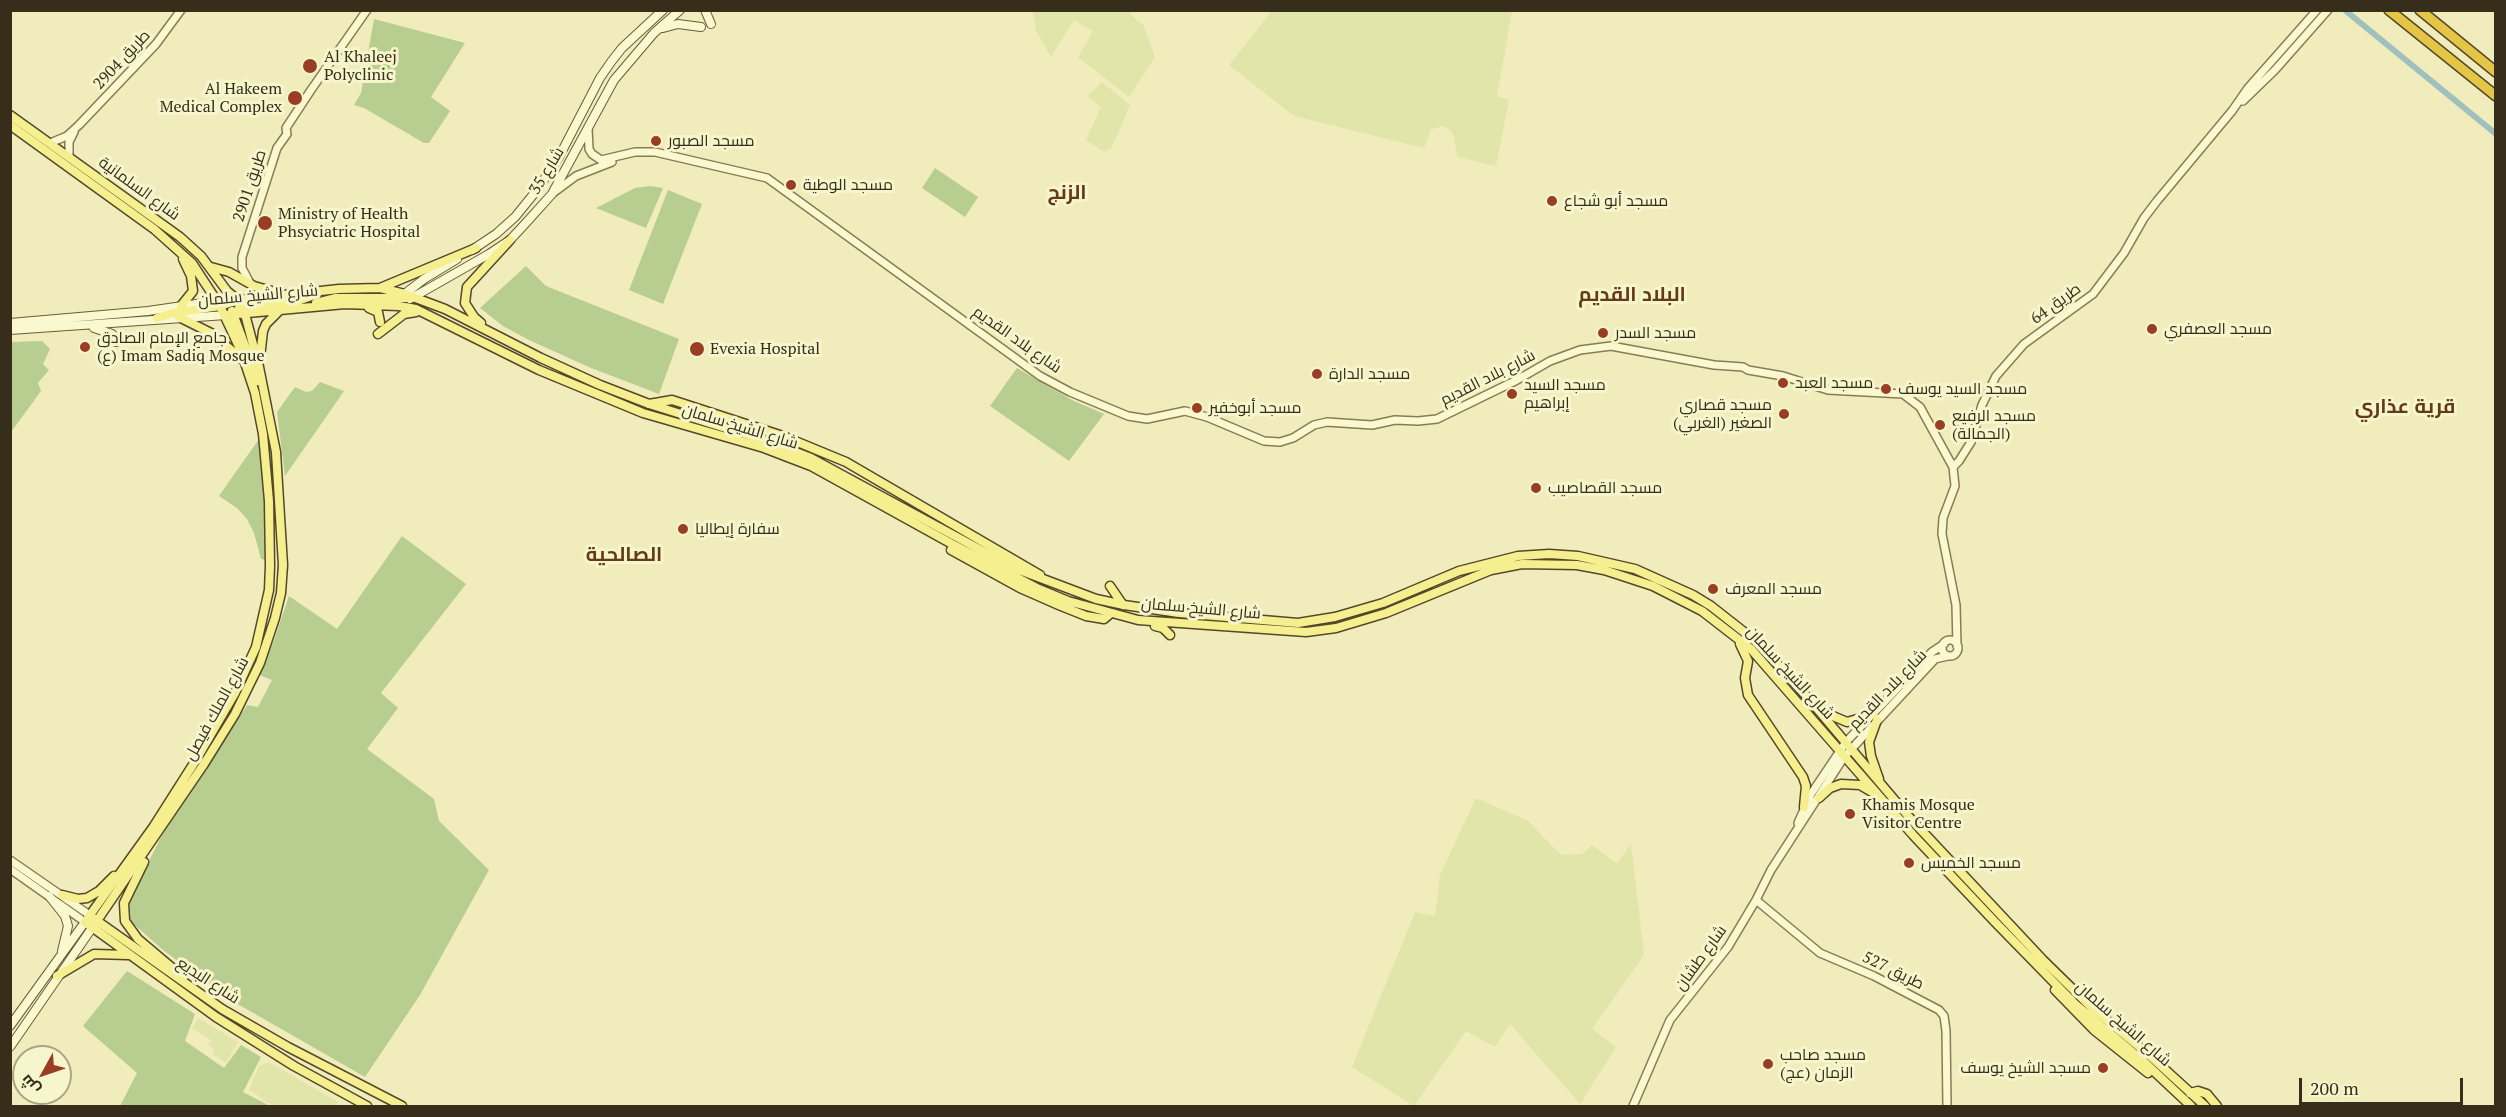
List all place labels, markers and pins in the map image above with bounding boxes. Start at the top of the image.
place label: Al Khaleej Polyclinic [324,47,397,85]
marker: Al Khaleej Polyclinic [301,57,319,75]
place label: Al Hakeem Medical Complex [160,79,282,117]
marker: Al Hakeem Medical Complex [286,89,304,107]
place label: مسجد الصبور [668,131,755,151]
marker: مسجد الصبور [649,134,663,148]
place label: مسجد الوطية [803,175,893,195]
marker: مسجد الوطية [784,178,798,192]
place label: مسجد أبو شجاع [1564,191,1668,211]
marker: مسجد أبو شجاع [1545,194,1559,208]
place label: Ministry of Health Phsyciatric Hospital [278,204,420,242]
marker: Ministry of Health Phsyciatric Hospital [256,214,274,232]
place label: مسجد العصفري [2164,319,2272,339]
marker: مسجد العصفري [2145,322,2159,336]
place label: مسجد السدر [1615,323,1696,343]
marker: مسجد السدر [1596,326,1610,340]
place label: جامع الإمام الصادق (ع) Imam Sadiq Mosque [97,328,265,366]
place label: Evexia Hospital [710,339,820,359]
marker: جامع الإمام الصادق (ع) Imam Sadiq Mosque [78,340,92,354]
marker: Evexia Hospital [688,340,706,358]
place label: مسجد الدارة [1329,364,1410,384]
marker: مسجد الدارة [1310,367,1324,381]
place label: مسجد العبد [1795,373,1873,393]
place label: مسجد السيد إبراهيم [1524,375,1606,413]
marker: مسجد العبد [1776,376,1790,390]
place label: مسجد السيد يوسف [1898,379,2027,399]
marker: مسجد السيد يوسف [1879,382,1893,396]
marker: مسجد السيد إبراهيم [1505,387,1519,401]
place label: مسجد قصاري الصغير (الغربي) [1673,395,1772,433]
place label: مسجد أبوخفير [1209,398,1302,418]
marker: مسجد أبوخفير [1190,401,1204,415]
place label: مسجد الرفيع (الجمالة) [1952,406,2036,444]
marker: مسجد قصاري الصغير (الغربي) [1777,407,1791,421]
marker: مسجد الرفيع (الجمالة) [1933,418,1947,432]
place label: مسجد القصاصيب [1548,478,1662,498]
marker: مسجد القصاصيب [1529,481,1543,495]
place label: سفارة إيطاليا [695,519,780,539]
marker: سفارة إيطاليا [676,522,690,536]
place label: مسجد المعرف [1725,579,1822,599]
marker: مسجد المعرف [1706,582,1720,596]
place label: Khamis Mosque Visitor Centre [1862,795,1975,833]
marker: Khamis Mosque Visitor Centre [1843,807,1857,821]
place label: مسجد الخميس [1921,853,2021,873]
marker: مسجد الخميس [1902,856,1916,870]
place label: مسجد صاحب الزمان (عج) [1780,1045,1866,1083]
marker: مسجد صاحب الزمان (عج) [1761,1057,1775,1071]
place label: مسجد الشيخ يوسف [1960,1058,2091,1078]
marker: مسجد الشيخ يوسف [2096,1061,2110,1075]

